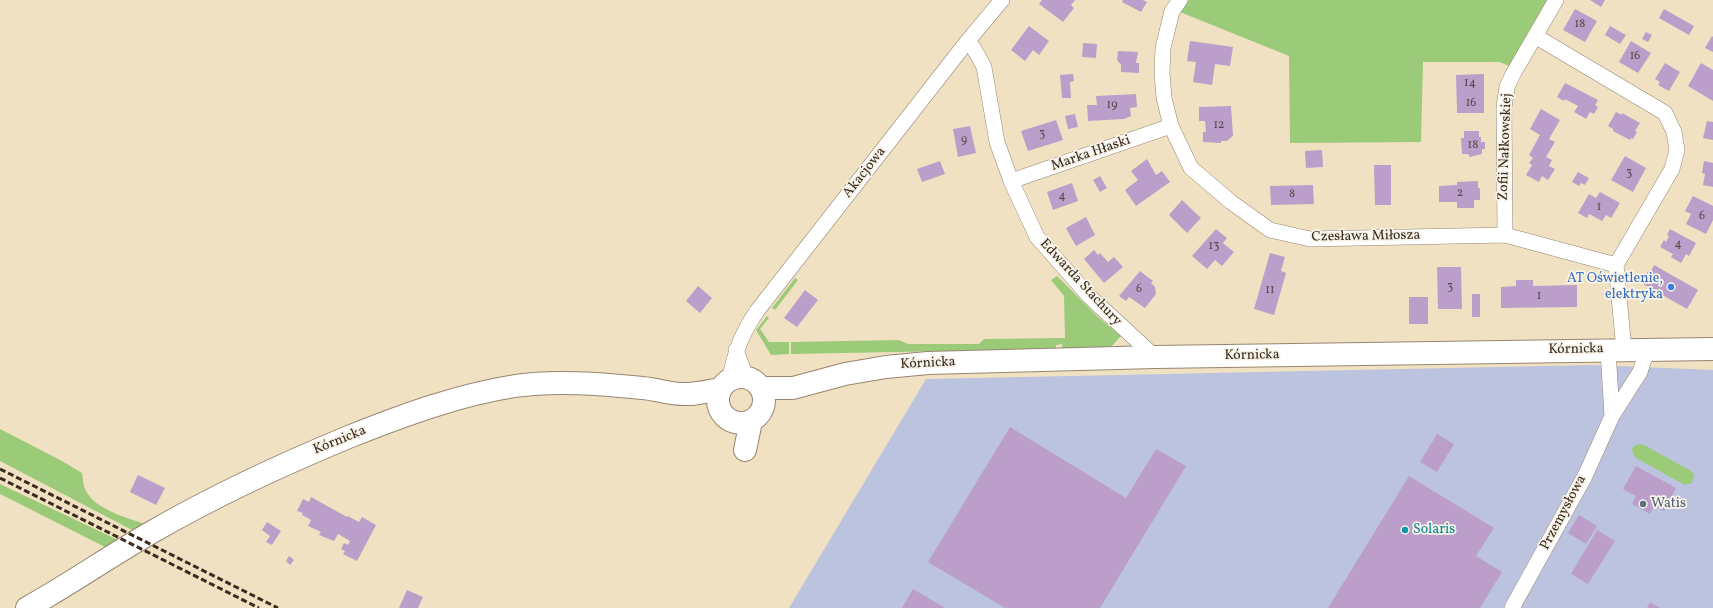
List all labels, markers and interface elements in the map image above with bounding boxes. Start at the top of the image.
house number: 18 [1575,18,1585,32]
house number: 16 [1630,50,1640,64]
house number: 14 [1464,77,1476,91]
street label: Zofii Nałkowskiej [1496,93,1516,201]
house number: 16 [1466,97,1476,111]
house number: 19 [1107,99,1117,113]
house number: 12 [1213,119,1225,133]
house number: 3 [1039,128,1045,142]
street label: Marka Hłaski [1049,133,1133,175]
house number: 9 [961,134,967,148]
house number: 18 [1468,139,1478,153]
street label: Akacjowa [840,144,890,202]
house number: 3 [1626,167,1632,181]
house number: 2 [1457,187,1463,201]
house number: 8 [1289,188,1295,202]
house number: 4 [1058,190,1066,204]
house number: 1 [1597,201,1601,215]
house number: 6 [1699,210,1705,224]
street label: Czesława Miłosza [1311,228,1421,246]
street label: Edwarda Stachury [1035,236,1125,330]
house number: 4 [1674,238,1682,252]
house number: 13 [1209,240,1219,254]
place label: AT Oświetlenie, elektryka [1567,271,1663,304]
house number: 3 [1447,281,1453,295]
marker: AT Oświetlenie, elektryka [1666,282,1676,292]
house number: 6 [1136,283,1142,297]
house number: 11 [1265,284,1275,298]
house number: 1 [1537,290,1541,304]
street label: Kórnicka [1548,341,1604,359]
street label: Kórnicka [1224,347,1280,365]
street label: Kórnicka [900,354,956,374]
street label: Kórnicka [311,423,369,459]
street label: Przemysłowa [1537,473,1591,553]
place label: Watis [1651,496,1686,512]
marker: Watis [1638,499,1648,509]
place label: Solaris [1413,522,1455,538]
marker: Solaris [1400,525,1410,535]

